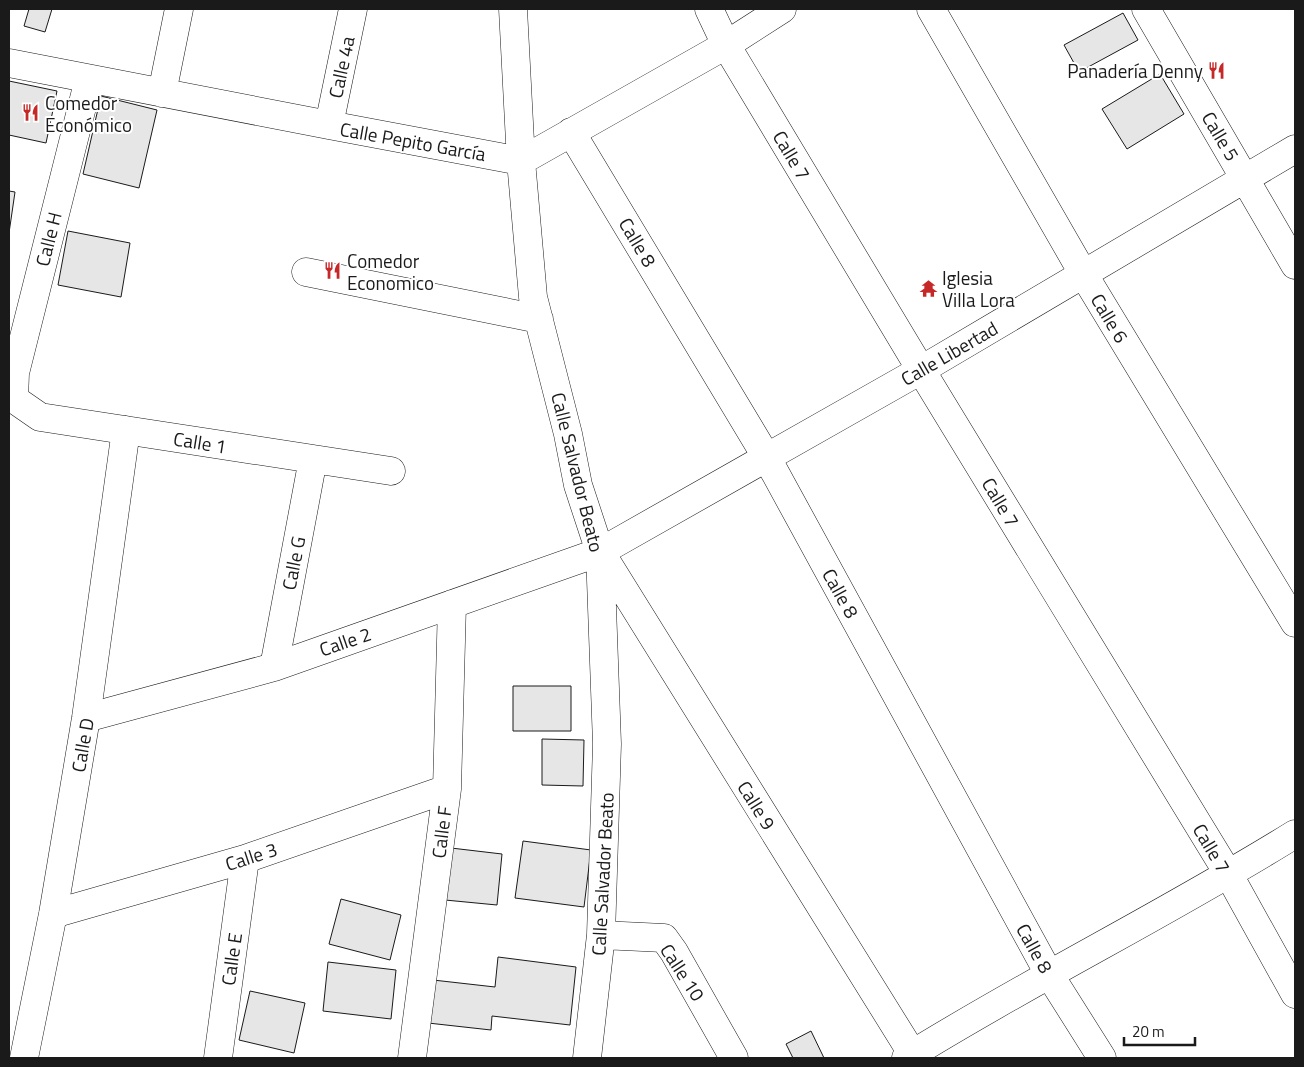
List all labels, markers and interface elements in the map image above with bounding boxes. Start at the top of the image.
street label: Calle 4a [320,33,362,101]
place label: Panadería Denny [1067,56,1203,85]
restaurant icon: Panadería Denny [1207,60,1227,80]
place label: Comedor Económico [45,88,132,139]
restaurant icon: Comedor Económico [21,103,41,123]
street label: Calle 5 [1195,106,1247,166]
street label: Calle Pepito García [338,114,489,168]
street label: Calle 7 [766,125,818,185]
street label: Calle H [27,209,69,269]
street label: Calle 8 [612,212,664,273]
place label: Comedor Economico [347,246,434,297]
restaurant icon: Comedor Economico [323,261,343,281]
place label: Iglesia Villa Lora [942,263,1015,314]
temple icon: Iglesia Villa Lora [918,278,938,298]
street label: Calle 6 [1084,288,1136,348]
street label: Calle Libertad [895,313,1003,393]
street label: Calle Salvador Beato [544,389,612,555]
street label: Calle 1 [172,424,228,460]
street label: Calle 7 [975,472,1027,532]
street label: Calle G [274,534,312,592]
street label: Calle 8 [815,563,867,624]
street label: Calle 2 [315,619,375,663]
street label: Calle D [63,716,101,774]
street label: Calle 9 [731,775,783,835]
street label: Calle Salvador Beato [583,792,621,956]
street label: Calle F [423,804,459,860]
street label: Calle 7 [1186,818,1238,878]
street label: Calle 3 [221,834,281,878]
street label: Calle 8 [1009,918,1061,979]
street label: Calle E [213,931,249,987]
street label: Calle 10 [653,937,713,1007]
scale bar [1124,1014,1195,1046]
text: 20 m [1132,1020,1165,1043]

